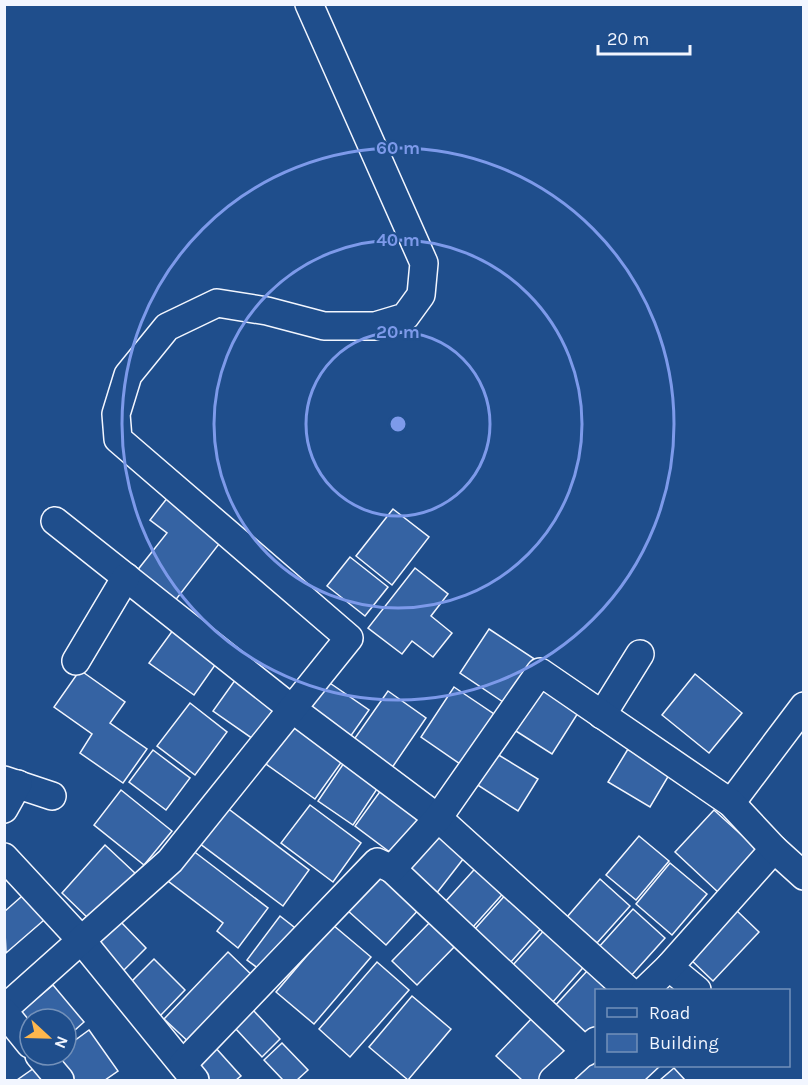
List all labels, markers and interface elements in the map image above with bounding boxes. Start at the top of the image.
scale bar [598,18,690,56]
text: 20 m [607,28,649,50]
text: 60 m [376,137,420,159]
text: 40 m [376,229,420,251]
text: 20 m [376,321,420,343]
centre of rings [388,414,408,434]
legend [595,989,790,1067]
text: Road [649,1002,690,1024]
north arrow [18,1007,78,1067]
text: Building [649,1032,719,1054]
text: N [50,1034,72,1051]

